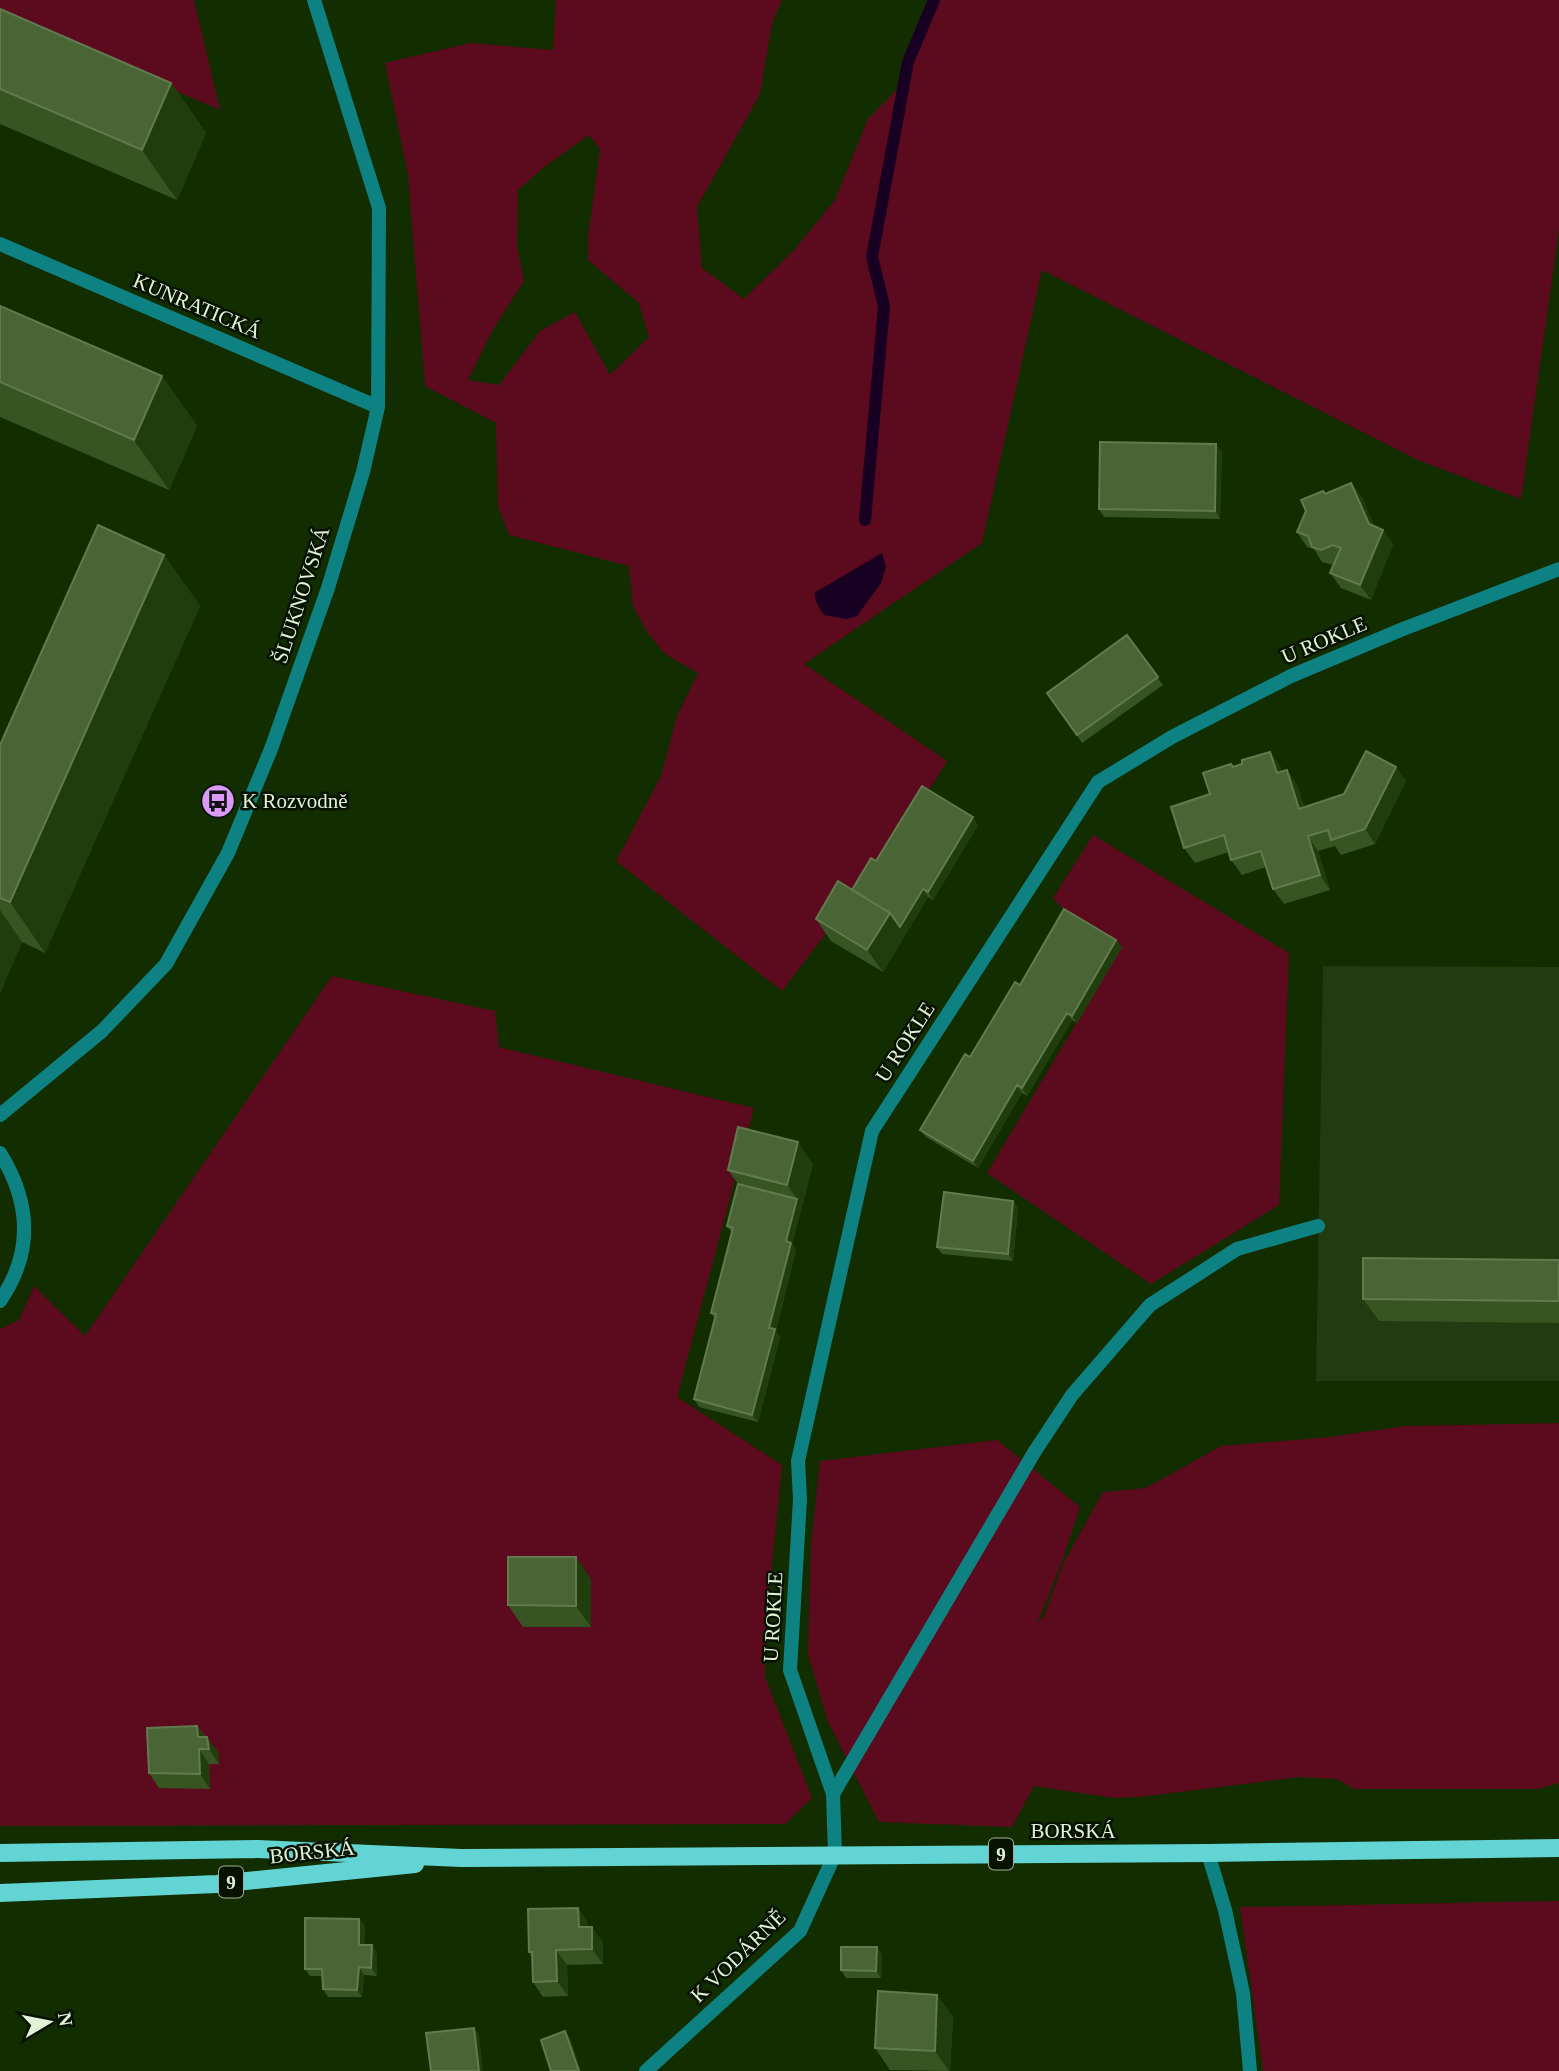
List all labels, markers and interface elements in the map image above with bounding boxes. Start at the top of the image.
street label: KUNRATICKÁ [129,268,265,344]
street label: ŠLUKNOVSKÁ [268,523,335,666]
street label: U ROKLE [1278,611,1370,669]
bus stop icon: K Rozvodně [199,782,237,820]
place label: K Rozvodně [242,789,348,813]
street label: U ROKLE [870,998,940,1086]
street label: U ROKLE [759,1571,787,1663]
street label: BORSKÁ [1030,1819,1116,1843]
street label: BORSKÁ [268,1836,356,1868]
road number: 9 [989,1838,1013,1870]
road number: 9 [219,1866,243,1898]
street label: K VODÁRNĚ [686,1905,790,2007]
north arrow [14,1987,84,2057]
text: N [54,2011,77,2028]

